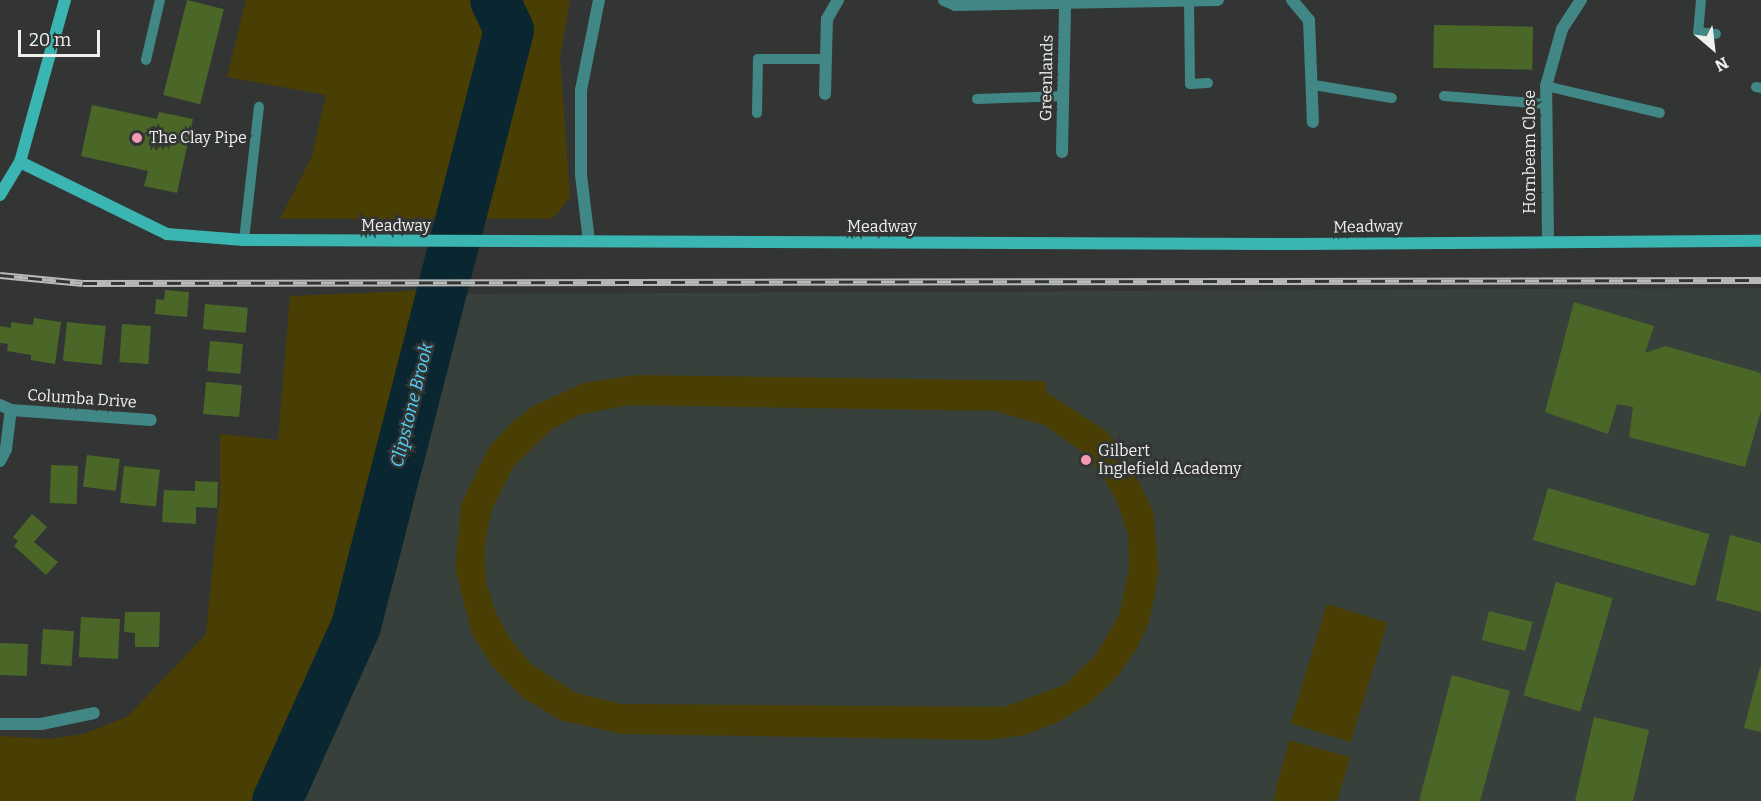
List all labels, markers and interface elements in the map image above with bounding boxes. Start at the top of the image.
scale bar [21,18,104,56]
north arrow [1683,18,1743,78]
text: 20 m [29,29,71,51]
street label: Greenlands [1037,35,1057,121]
text: N [1712,53,1732,76]
street label: Hornbeam Close [1520,90,1540,214]
place label: The Clay Pipe [149,128,247,148]
marker: The Clay Pipe [130,131,144,145]
street label: Meadway [361,216,431,236]
street label: Meadway [847,217,917,237]
street label: Meadway [1333,217,1403,237]
water label: Clipstone Brook [386,341,438,469]
street label: Columba Drive [27,386,137,412]
place label: Gilbert Inglefield Academy [1098,441,1242,479]
marker: Gilbert Inglefield Academy [1079,453,1093,467]

